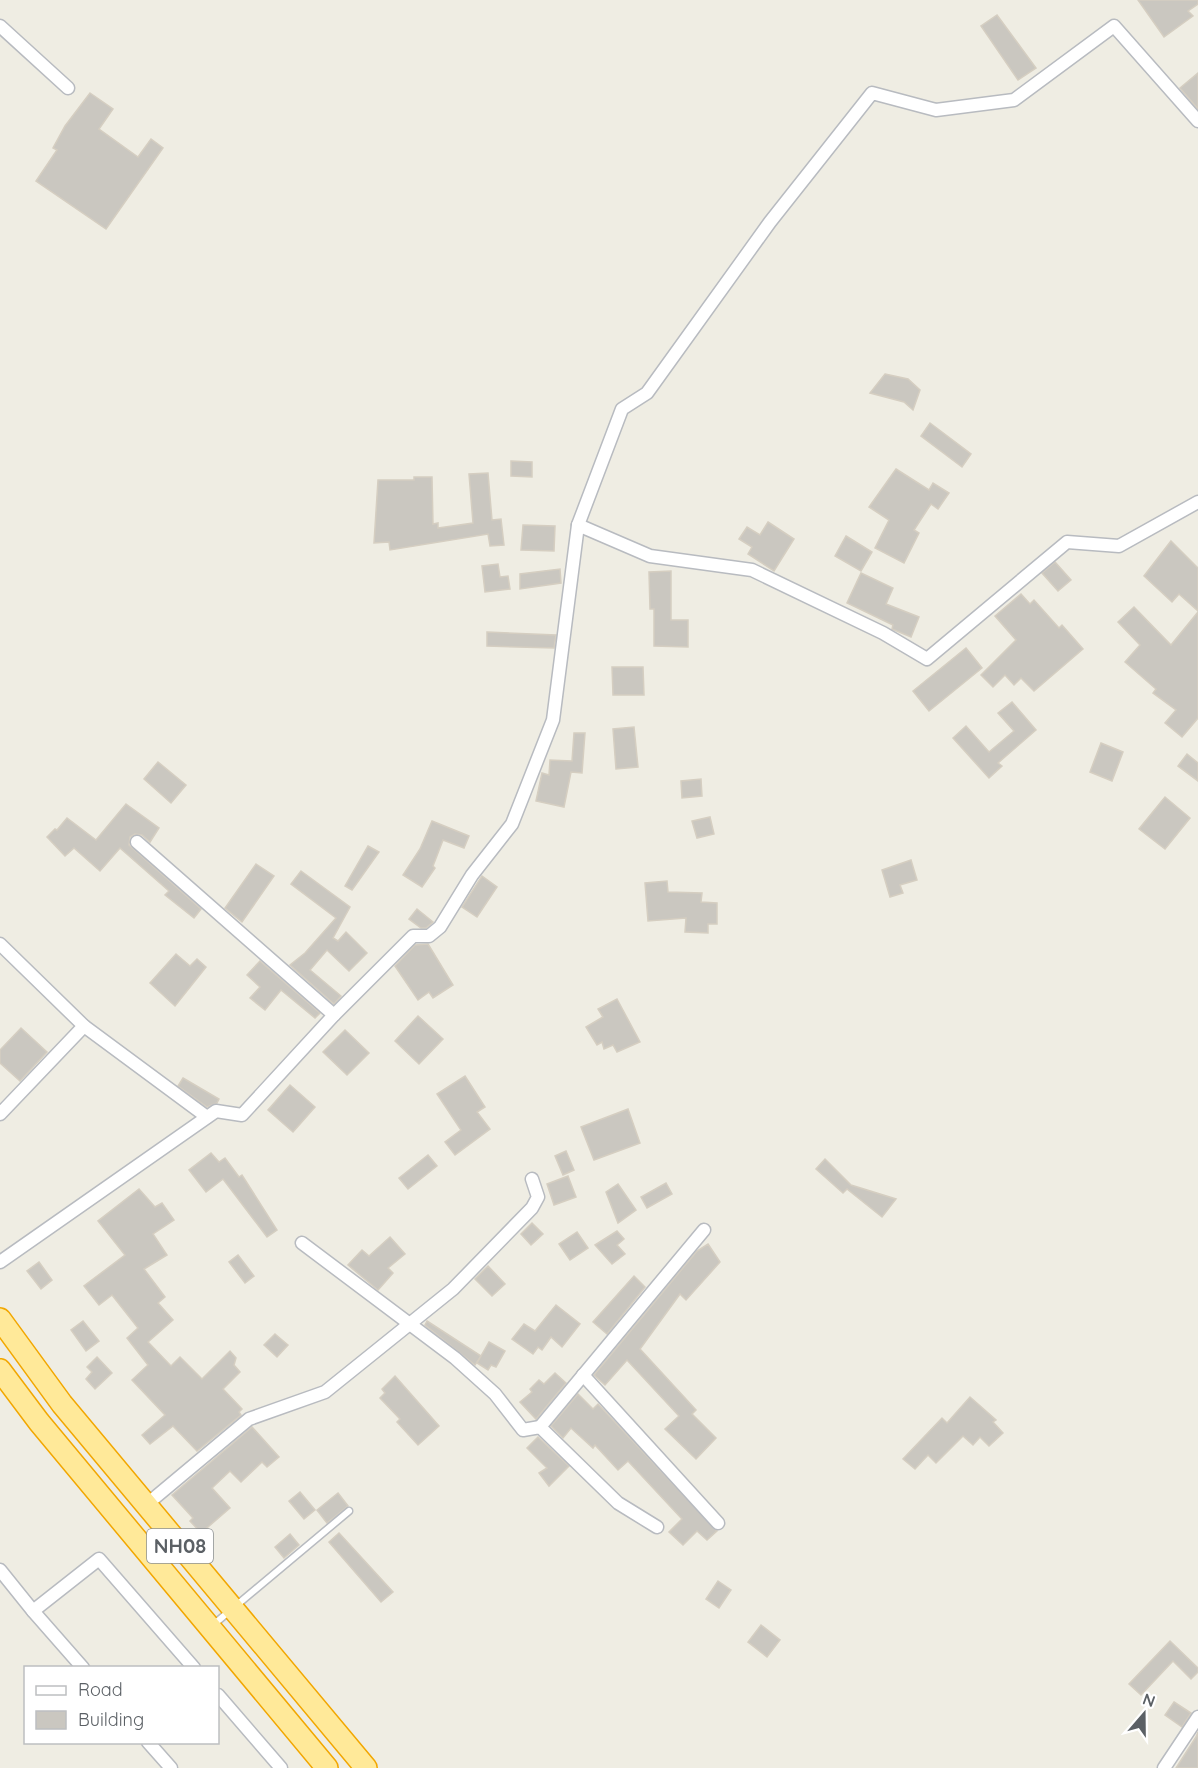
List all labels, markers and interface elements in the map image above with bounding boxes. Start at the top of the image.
road number: NH08 [147,1529,213,1563]
legend [24,1666,219,1744]
text: Road [78,1678,123,1701]
north arrow [1114,1684,1174,1744]
text: N [1140,1688,1158,1711]
text: Building [78,1708,144,1731]

